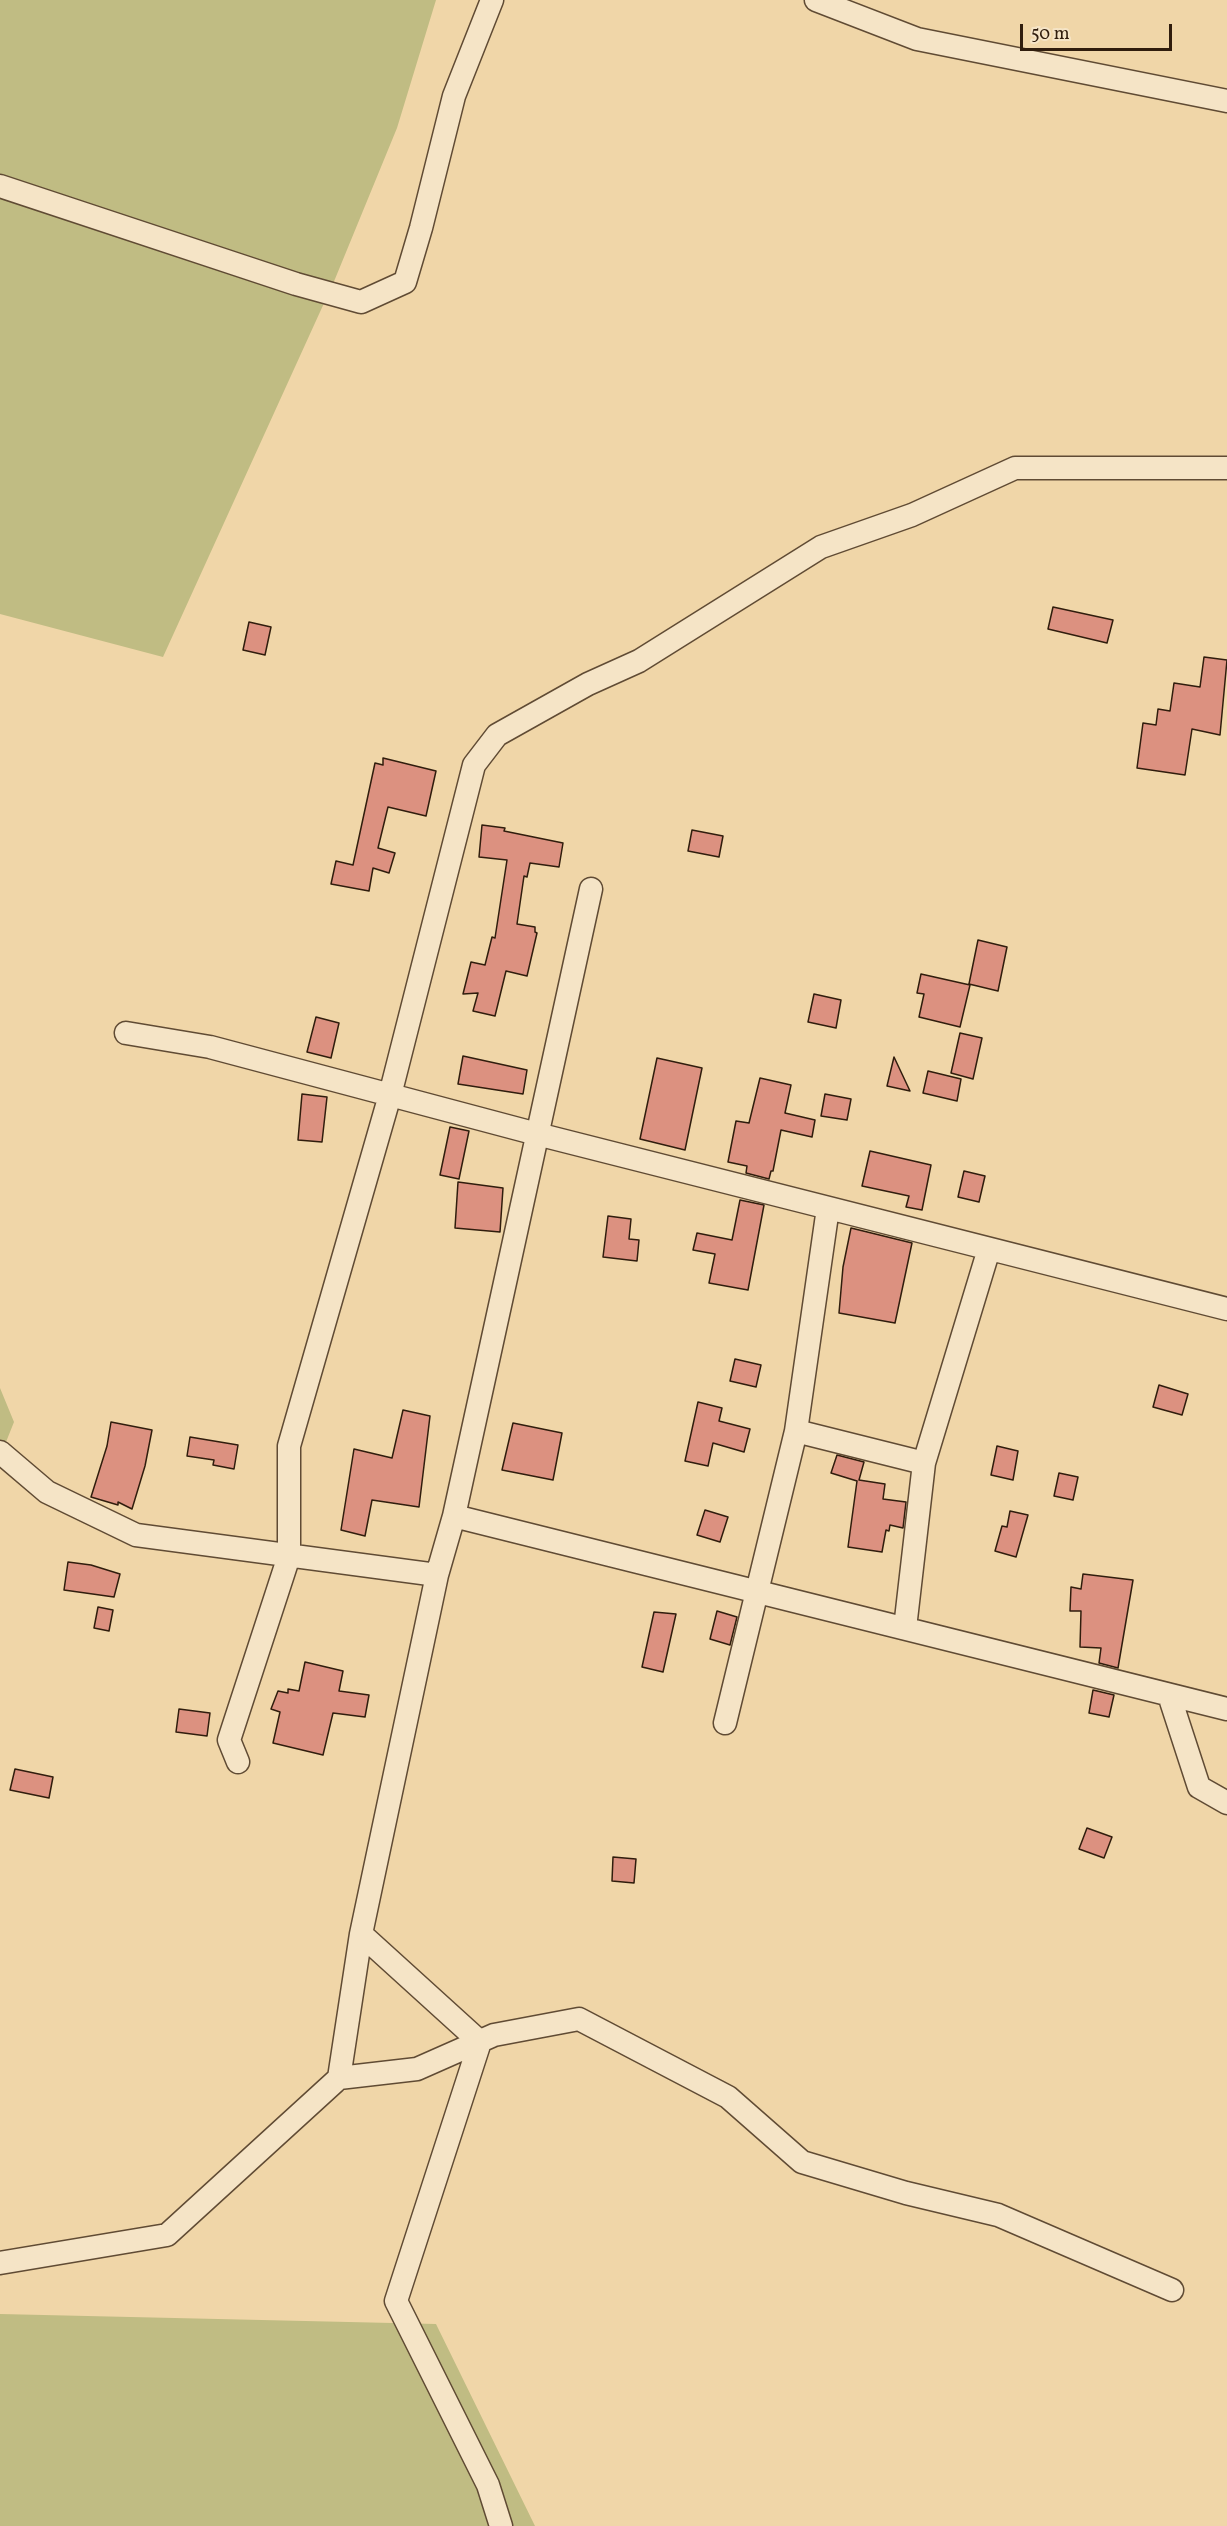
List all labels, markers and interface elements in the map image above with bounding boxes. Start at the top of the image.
scale bar [1023,12,1174,50]
text: 50 m [1031,22,1070,47]

